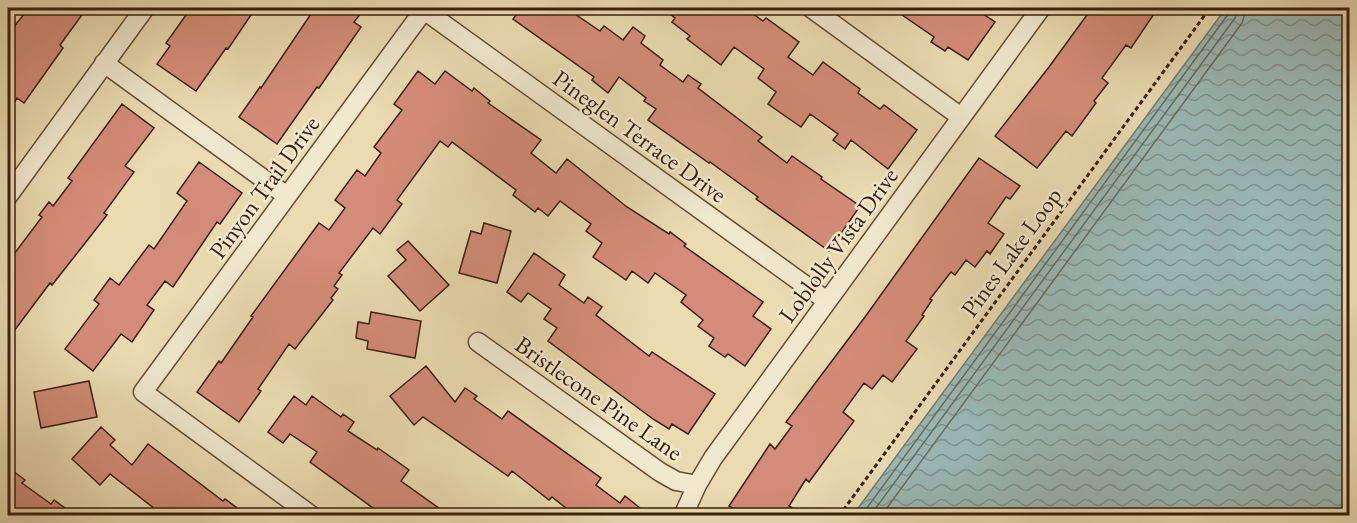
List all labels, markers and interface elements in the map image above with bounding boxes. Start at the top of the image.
street label: Pineglen Terrace Drive [547,62,733,210]
street label: Pinyon Trail Drive [202,109,326,265]
street label: Loblolly Vista Drive [771,161,905,329]
street label: Pines Lake Loop [954,181,1068,323]
street label: Bristlecone Pine Lane [509,329,689,467]

